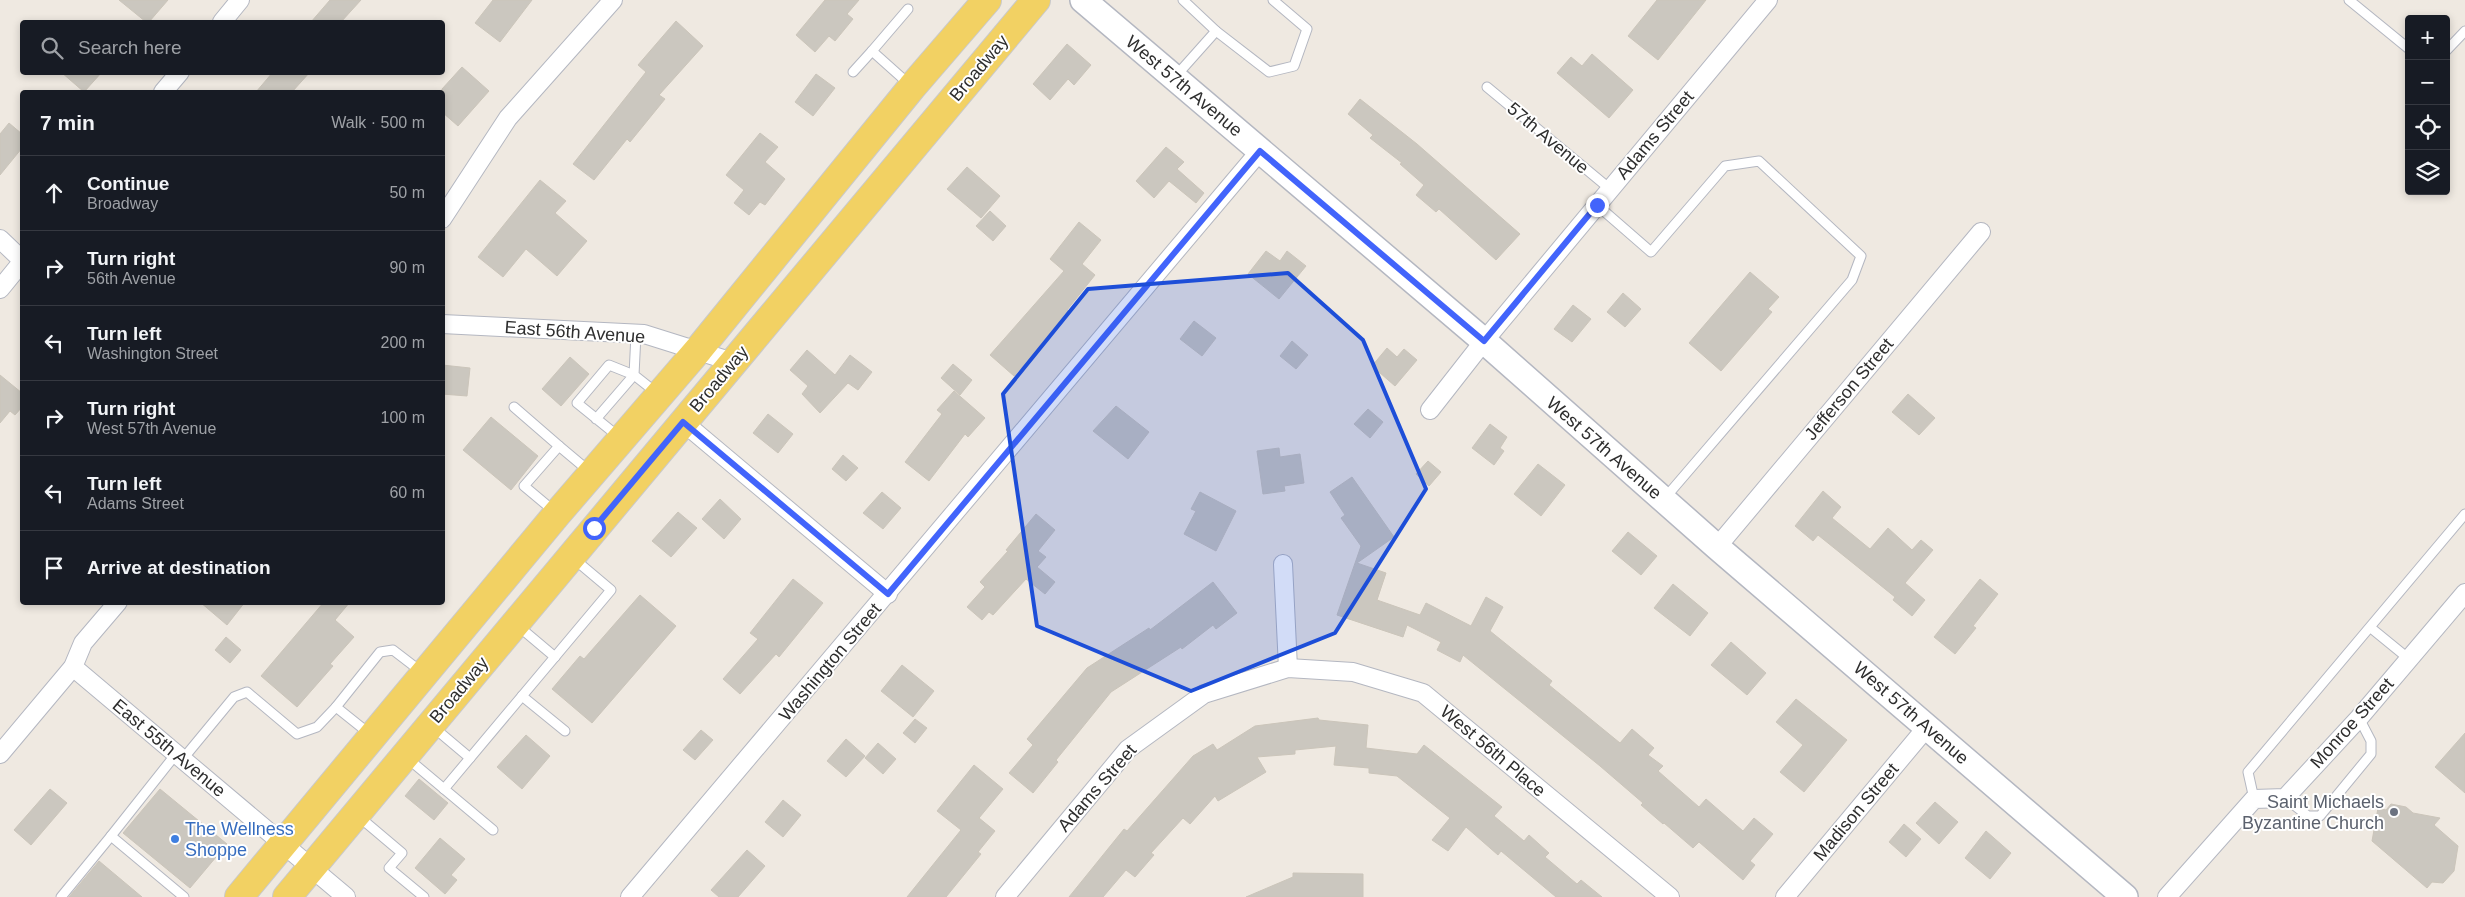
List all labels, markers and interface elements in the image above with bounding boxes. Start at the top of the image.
map controls [2405,15,2450,195]
button: + [2405,15,2450,60]
search box [20,20,445,75]
street label: Broadway [946,31,1012,105]
street label: West 57th Avenue [1122,32,1246,140]
icon: search [38,34,66,62]
text: Search here [78,37,182,58]
button: − [2405,60,2450,105]
street label: Adams Street [1612,87,1698,183]
street label: 57th Avenue [1503,98,1593,178]
button: locate [2405,105,2450,150]
text: 7 min [40,111,95,134]
text: Walk · 500 m [331,114,425,131]
button: layers [2405,150,2450,195]
text: Continue [87,173,169,194]
icon: ahead [40,179,68,207]
text: 50 m [389,184,425,201]
route end [1586,194,1609,217]
text: Broadway [87,195,158,212]
text: Turn right [87,248,175,269]
icon: right [40,254,68,282]
text: 90 m [389,259,425,276]
text: 56th Avenue [87,270,176,287]
street label: East 56th Avenue [504,317,646,347]
text: Turn left [87,323,162,344]
icon: left [40,329,68,357]
text: 200 m [381,334,425,351]
street label: Jefferson Street [1801,334,1897,444]
street label: Broadway [686,342,752,416]
text: Washington Street [87,345,218,362]
street label: West 57th Avenue [1543,393,1665,503]
text: Turn right [87,398,175,419]
icon: right [40,404,68,432]
text: 100 m [381,409,425,426]
text: West 57th Avenue [87,420,216,437]
text: Turn left [87,473,162,494]
icon: left [40,479,68,507]
text: 60 m [389,484,425,501]
text: Adams Street [87,495,184,512]
route start [583,517,606,540]
icon: arrive [40,554,68,582]
text: Arrive at destination [87,557,271,578]
street label: Washington Street [775,599,885,725]
street label: Broadway [426,653,492,727]
street label: West 57th Avenue [1850,658,1972,768]
street label: Monroe Street [2306,674,2398,772]
street label: East 55th Avenue [109,695,229,801]
street label: West 56th Place [1436,701,1550,801]
street label: Adams Street [1054,740,1140,836]
street label: Madison Street [1809,759,1903,865]
place label: Saint Michaels Byzantine Church [2242,792,2384,833]
marker: Saint Michaels Byzantine Church [2388,806,2400,818]
place label: The Wellness Shoppe [185,819,294,860]
marker: The Wellness Shoppe [169,833,181,845]

